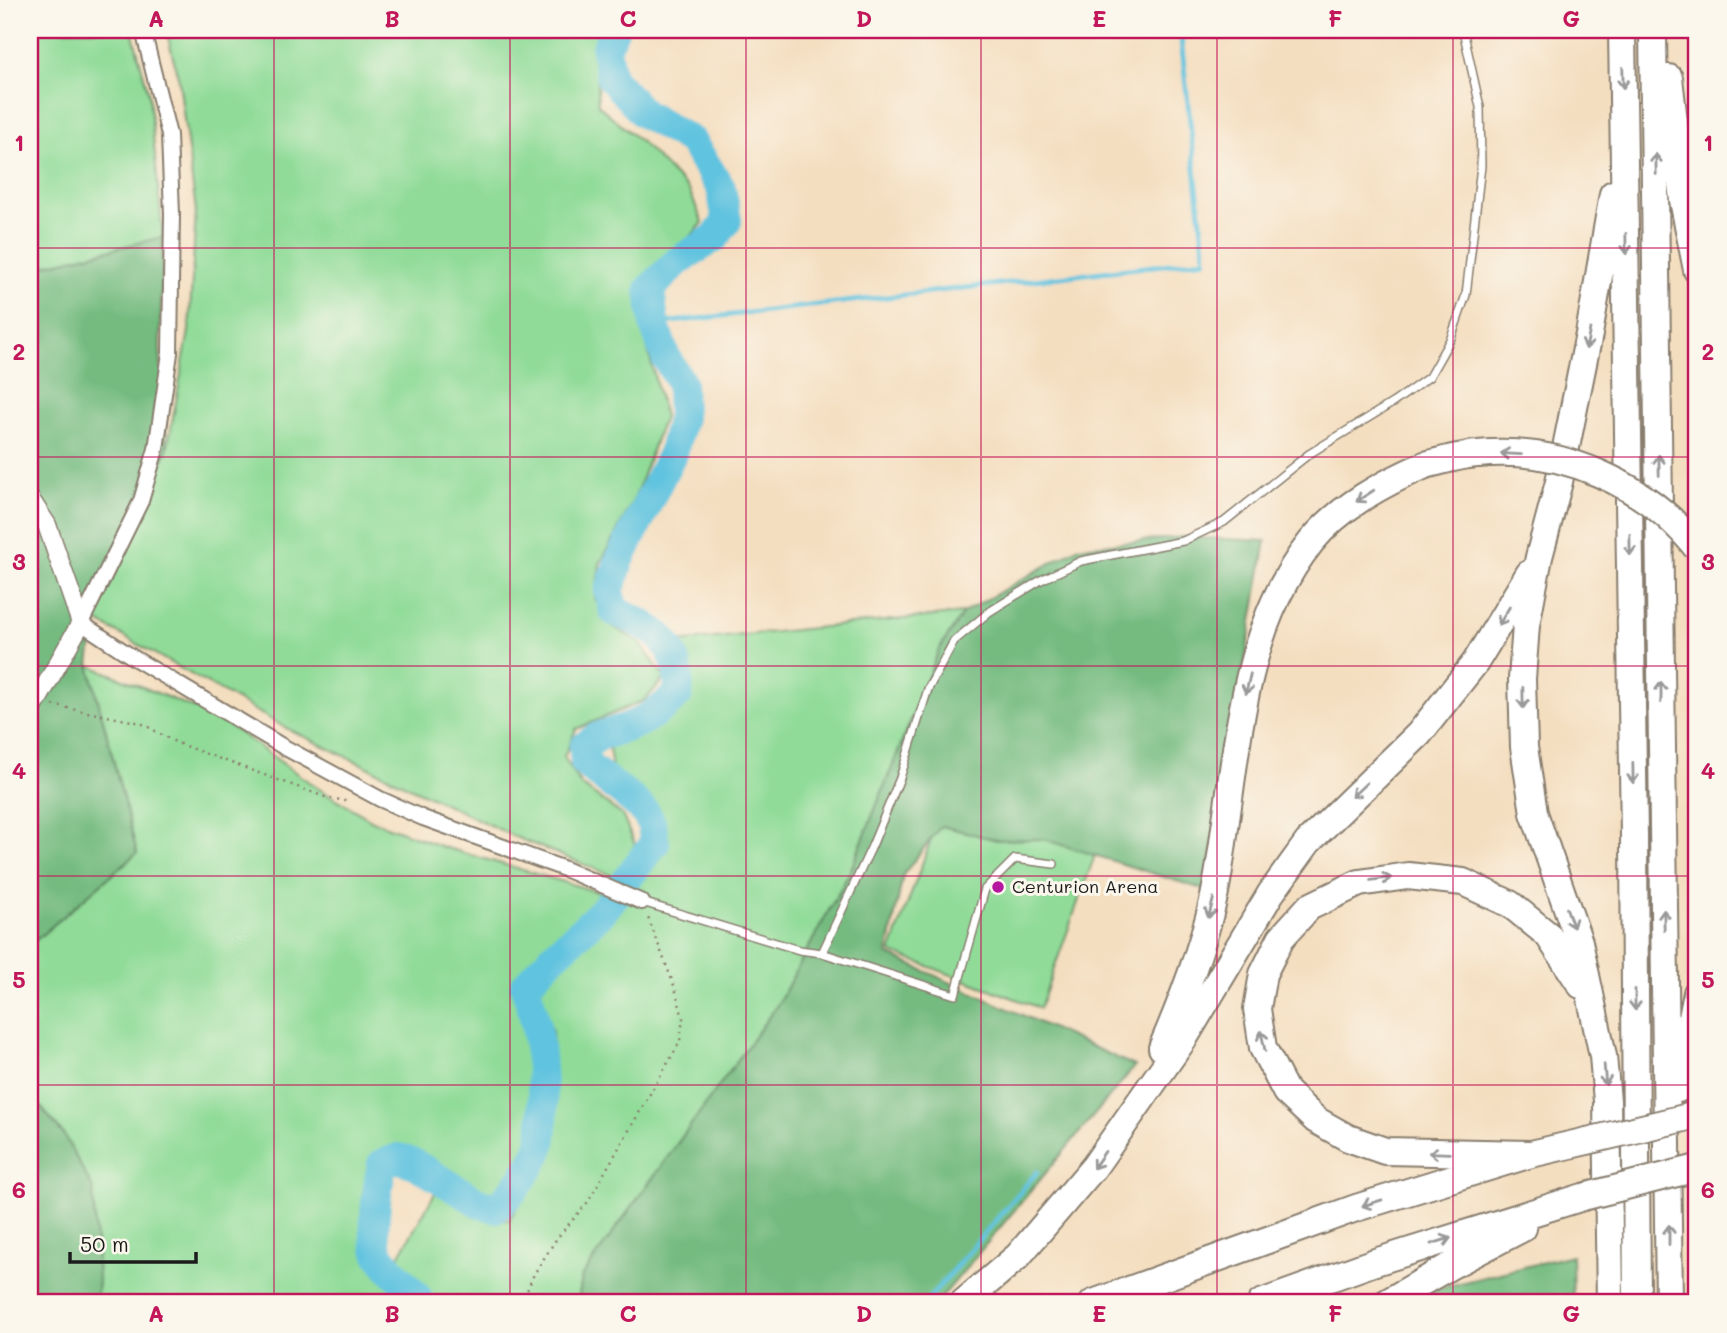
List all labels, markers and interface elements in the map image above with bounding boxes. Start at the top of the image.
text: A [148,3,164,33]
text: B [384,3,400,33]
text: C [619,3,637,33]
text: D [856,3,872,33]
text: E [1092,3,1106,33]
text: F [1328,3,1342,33]
text: G [1562,3,1580,33]
one-way arrow [1617,67,1630,90]
text: 1 [14,127,24,157]
text: 1 [1703,127,1713,157]
one-way arrow [1649,153,1663,176]
one-way arrow [1619,233,1633,256]
one-way arrow [1581,327,1595,350]
text: 2 [13,336,25,366]
text: 2 [1702,336,1714,366]
one-way arrow [1500,447,1523,460]
one-way arrow [1652,454,1666,477]
one-way arrow [1356,489,1375,504]
one-way arrow [1623,534,1637,557]
text: 3 [12,546,26,576]
text: 3 [1701,546,1715,576]
one-way arrow [1497,606,1511,626]
one-way arrow [1241,672,1255,695]
one-way arrow [1654,681,1668,704]
one-way arrow [1516,686,1530,709]
text: 4 [12,755,26,785]
text: 4 [1701,755,1715,785]
one-way arrow [1626,761,1640,784]
one-way arrow [1350,782,1368,798]
one-way arrow [1369,873,1392,886]
place label: Centurion Arena [1012,874,1159,898]
marker: Centurion Arena [990,879,1006,895]
one-way arrow [1204,896,1217,919]
one-way arrow [1565,907,1577,929]
one-way arrow [1657,909,1671,932]
text: 5 [12,964,26,994]
text: 5 [1701,964,1715,994]
one-way arrow [1628,988,1642,1011]
one-way arrow [1255,1030,1269,1053]
one-way arrow [1599,1063,1612,1086]
one-way arrow [1427,1147,1450,1160]
one-way arrow [1092,1150,1106,1169]
text: 6 [12,1174,26,1204]
text: 6 [1701,1174,1715,1204]
one-way arrow [1362,1198,1384,1211]
scale bar [70,1221,196,1265]
one-way arrow [1662,1224,1676,1247]
text: 50 m [80,1230,129,1257]
one-way arrow [1430,1234,1452,1247]
text: A [148,1298,164,1328]
text: B [384,1298,400,1328]
text: C [619,1298,637,1328]
text: D [856,1298,872,1328]
text: E [1092,1298,1106,1328]
text: F [1328,1298,1342,1328]
text: G [1562,1298,1580,1328]

